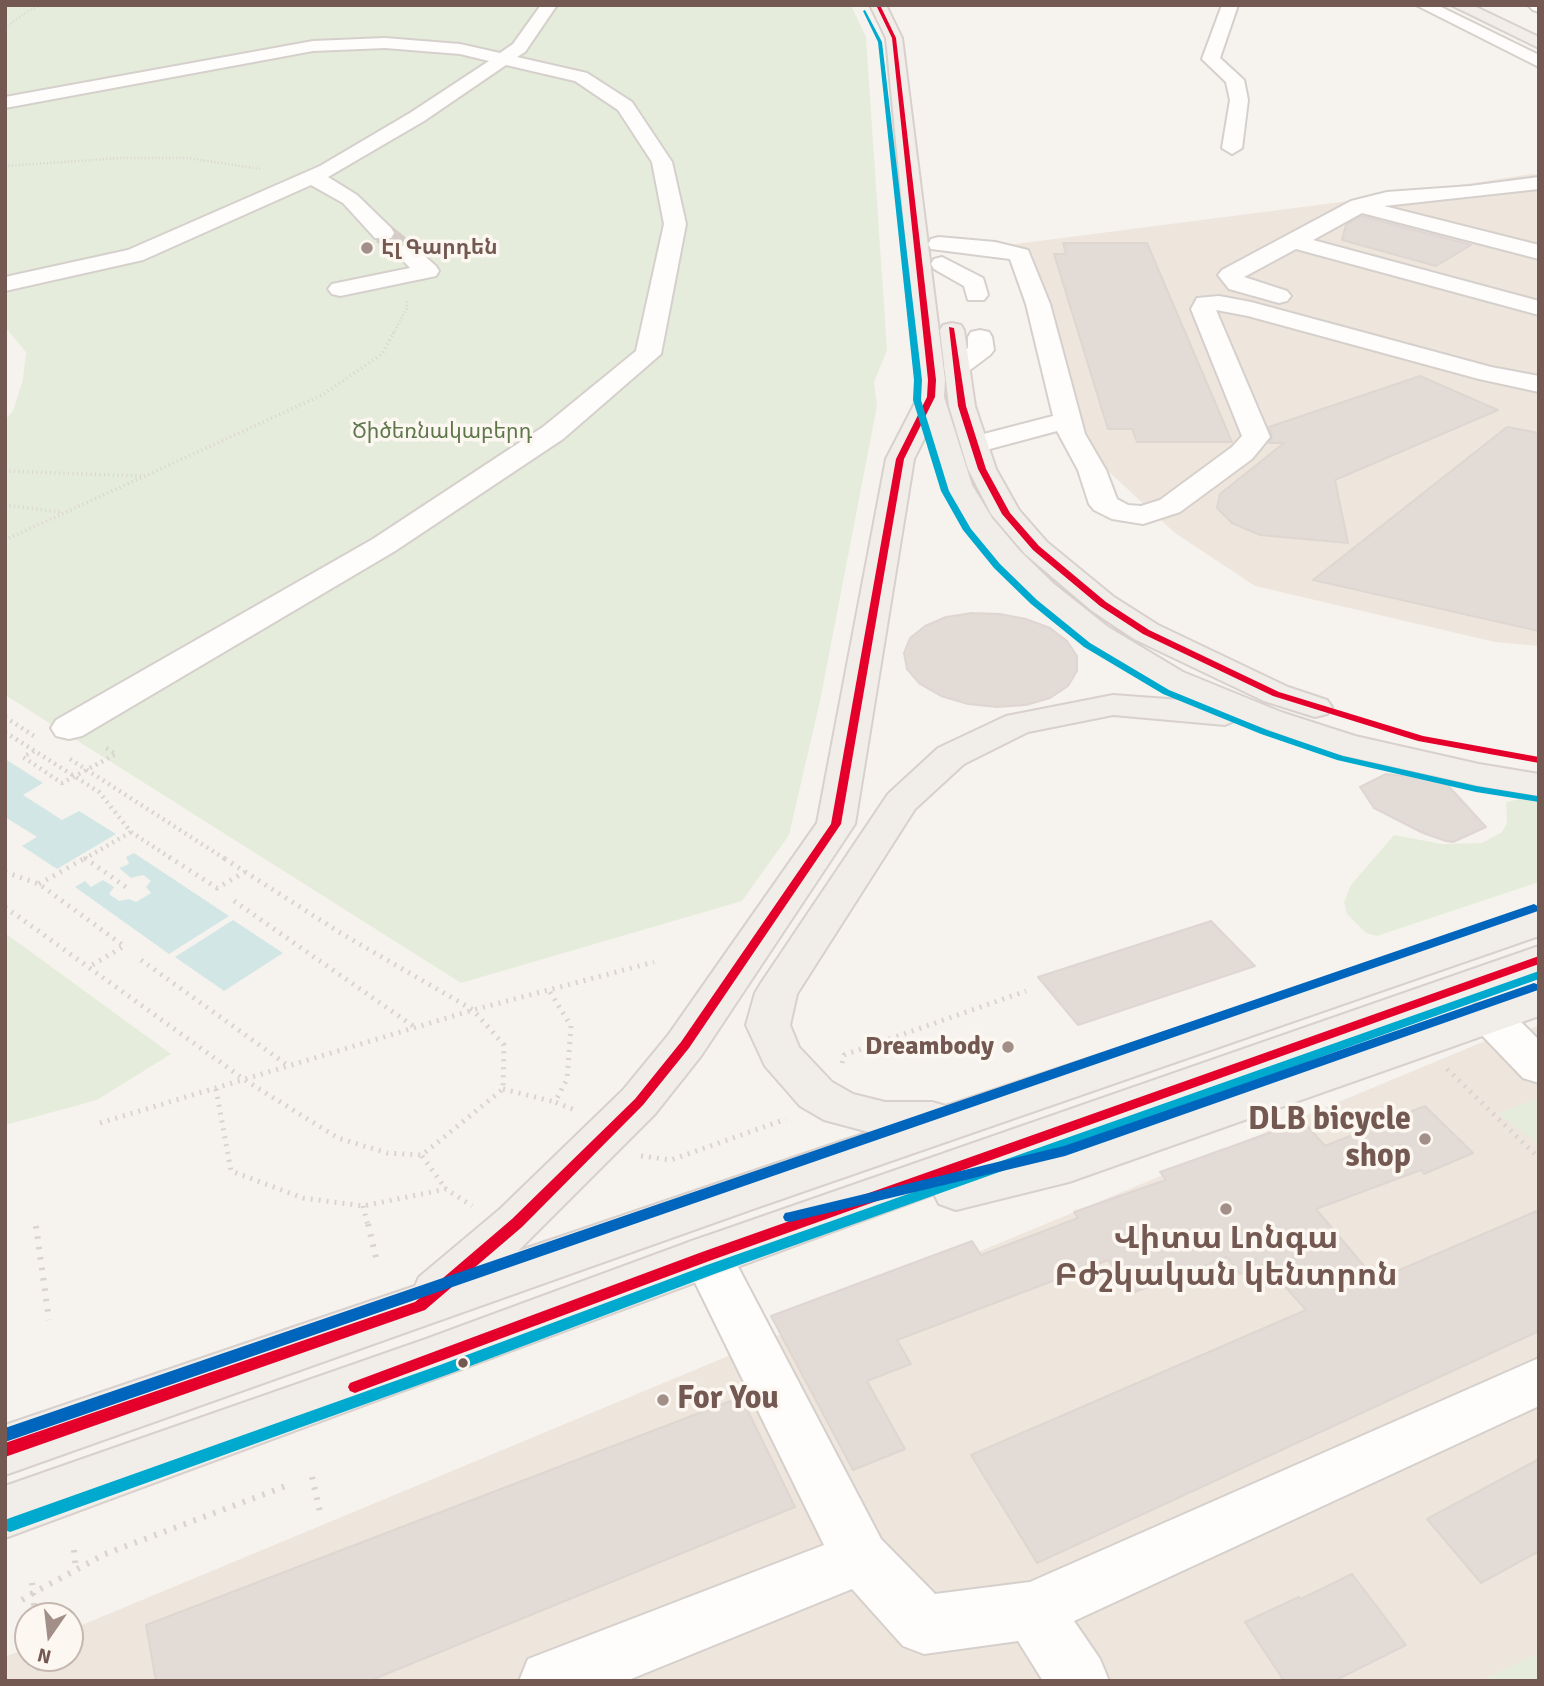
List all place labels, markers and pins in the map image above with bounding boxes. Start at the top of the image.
place label: Էլ Գարդեն [381,235,498,261]
marker: Էլ Գարդեն [359,240,375,256]
place label: Dreambody [865,1031,994,1063]
marker: Dreambody [1000,1039,1016,1055]
place label: DLB bicycle shop [1248,1102,1411,1177]
marker: DLB bicycle shop [1417,1131,1433,1147]
marker: Վիտա Լոնգա Բժշկական կենտրոն [1218,1201,1234,1217]
place label: Վիտա Լոնգա Բժշկական կենտրոն [1054,1221,1398,1296]
unlabelled marker [456,1356,470,1370]
place label: For You [677,1381,779,1419]
marker: For You [655,1392,671,1408]

